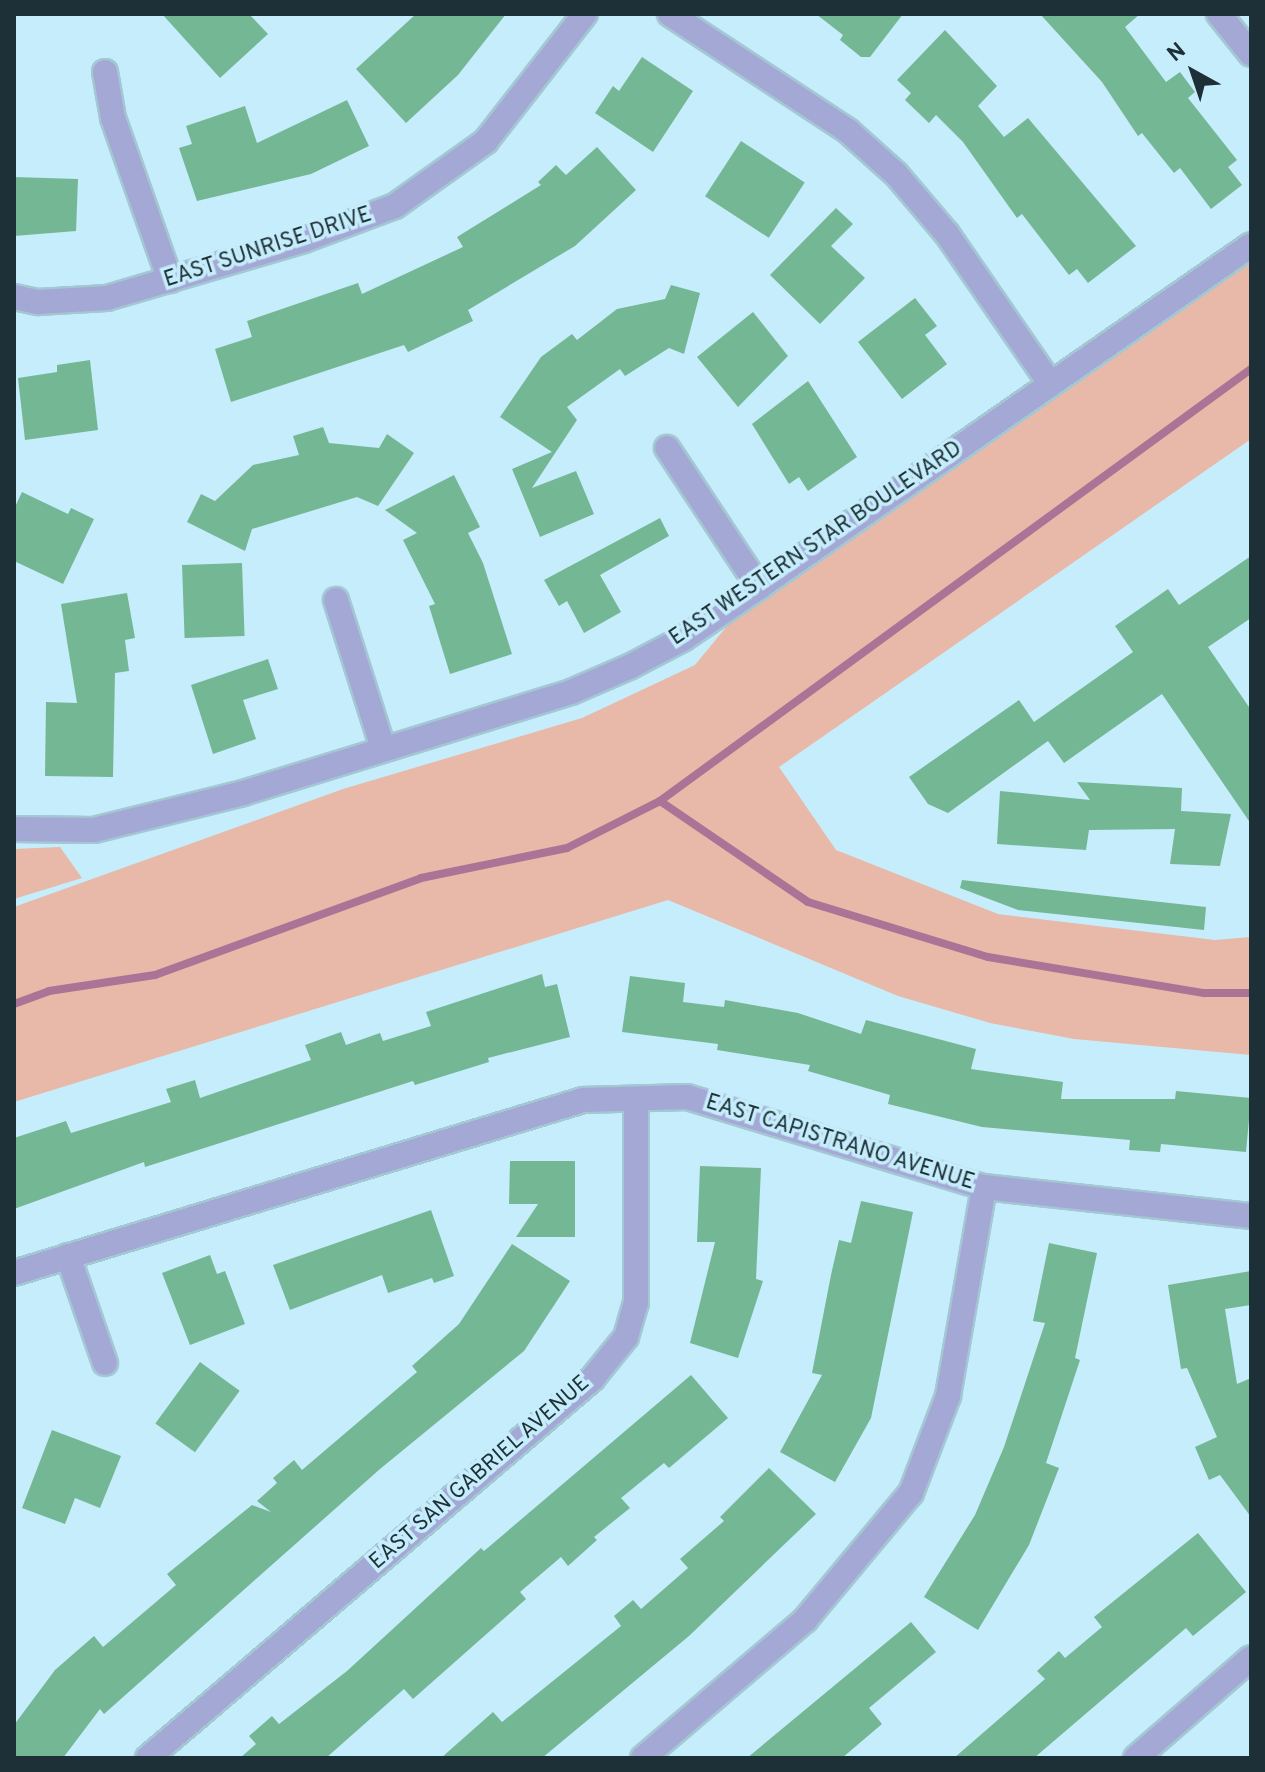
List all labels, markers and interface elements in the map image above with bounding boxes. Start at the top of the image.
north arrow [1153,32,1233,112]
text: N [1163,38,1192,69]
street label: EAST SUNRISE DRIVE [160,202,376,294]
street label: EAST WESTERN STAR BOULEVARD [664,436,968,652]
street label: EAST CAPISTRANO AVENUE [702,1089,978,1197]
street label: EAST SAN GABRIEL AVENUE [364,1370,596,1576]

